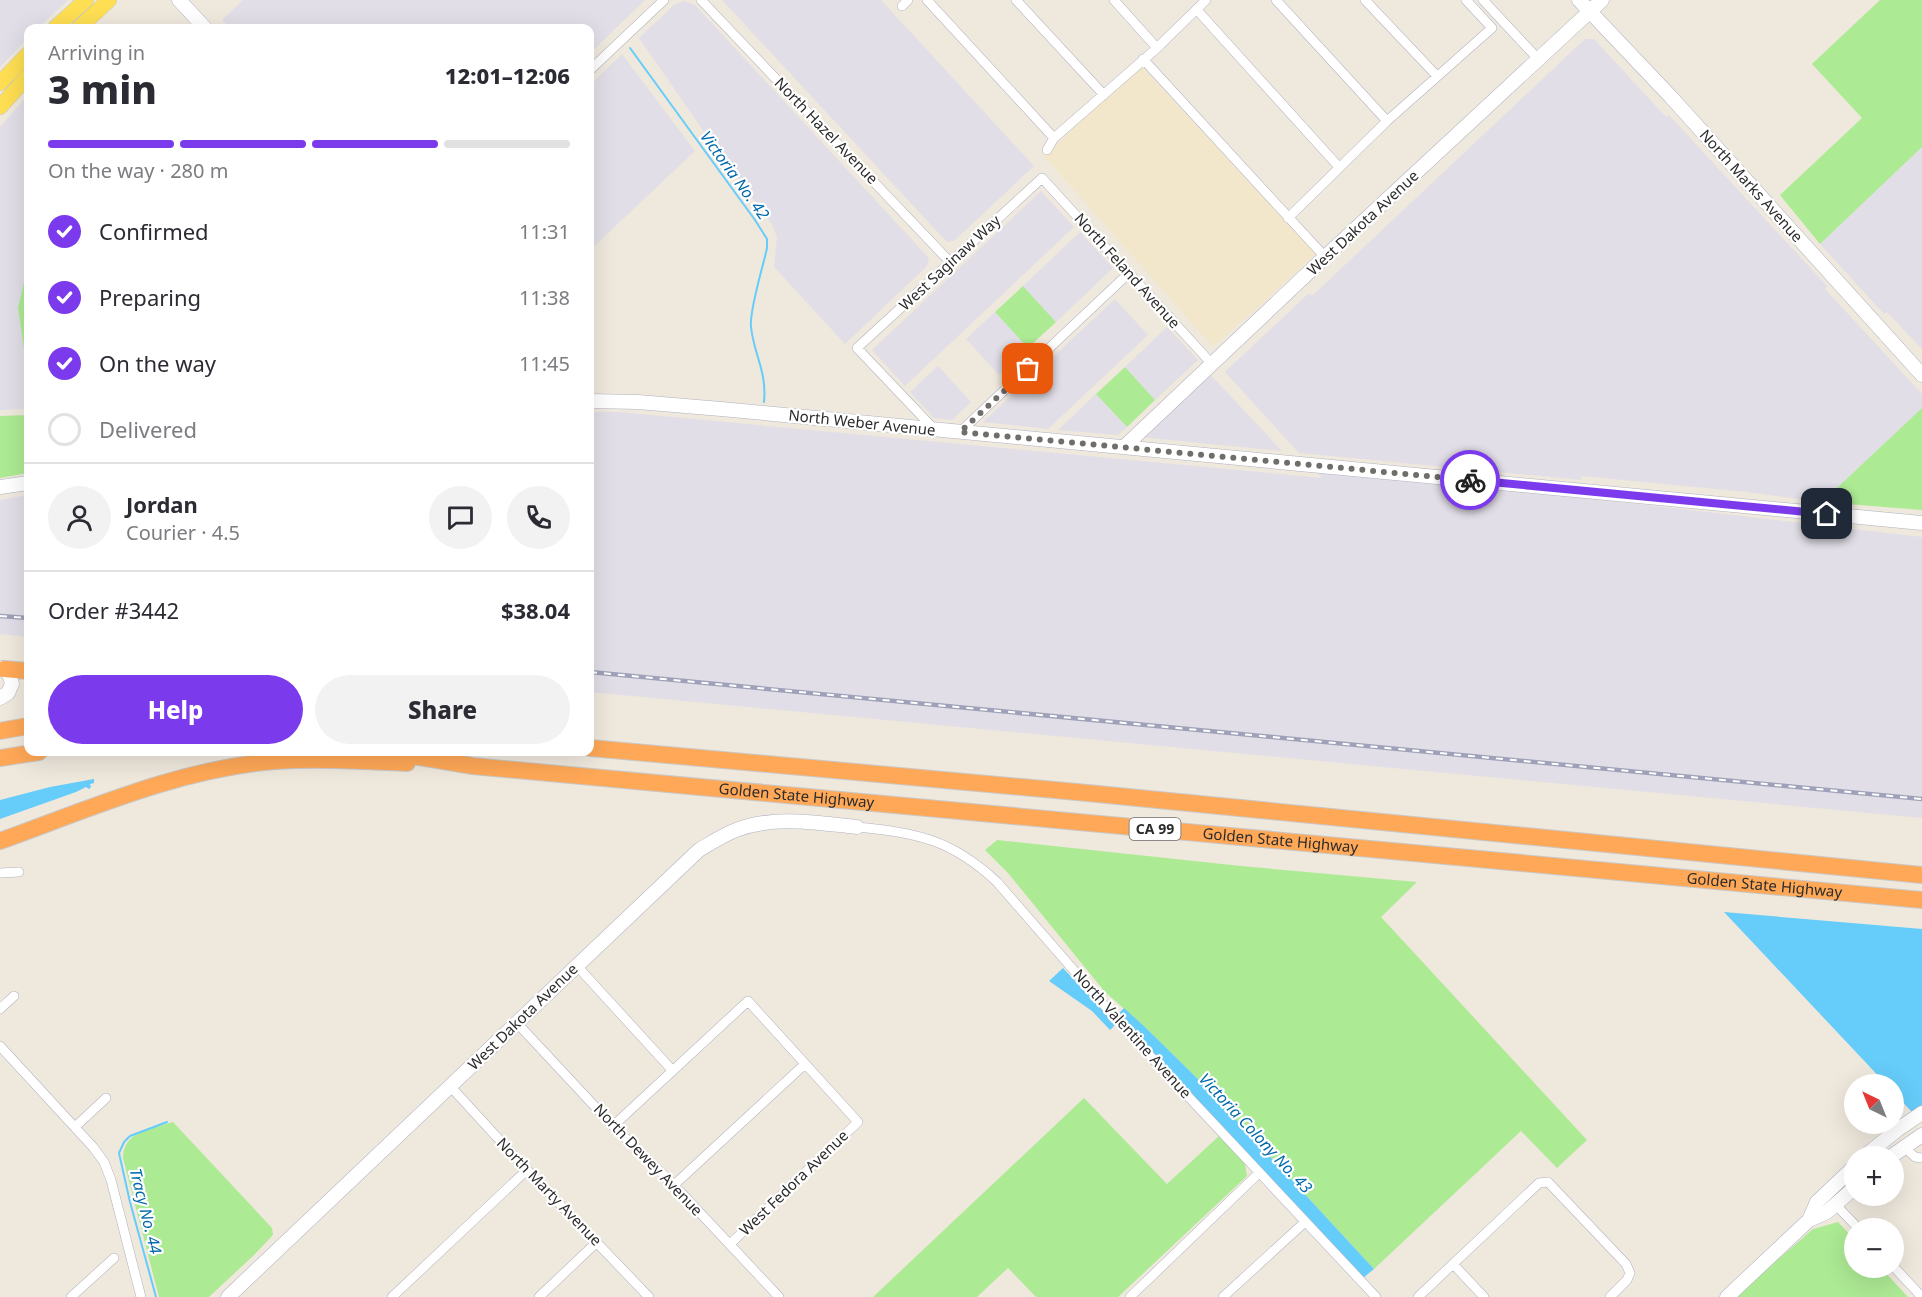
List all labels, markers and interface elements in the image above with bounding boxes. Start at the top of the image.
text: Arriving in [48,39,145,66]
text: 12:01–12:06 [445,60,570,90]
text: 3 min [48,62,157,115]
street label: North Hazel Avenue [771,73,883,188]
street label: North Marks Avenue [1696,125,1808,246]
water label: Victoria No. 42 [695,126,775,224]
text: On the way · 280 m [48,157,228,184]
street label: West Dakota Avenue [1302,165,1422,279]
street label: North Feland Avenue [1071,208,1185,332]
street label: West Saginaw Way [894,210,1004,314]
icon: check [48,215,81,248]
text: Confirmed [99,216,209,246]
text: 11:31 [519,218,570,245]
icon: check [48,281,81,314]
text: Preparing [99,282,201,312]
text: 11:38 [519,284,570,311]
pin [1002,343,1053,394]
icon: check [48,347,81,380]
text: On the way [99,348,216,378]
text: 11:45 [519,350,570,377]
icon: bag [1011,352,1044,385]
street label: North Weber Avenue [788,404,937,440]
text: Delivered [99,414,197,444]
courier [1440,450,1500,510]
icon: bike [1454,464,1487,497]
button: person [48,486,111,549]
button: chat [429,486,492,549]
button: phone [507,486,570,549]
pin [1801,488,1852,539]
text: Jordan [126,489,198,519]
icon: home [1810,497,1843,530]
text: Courier · 4.5 [126,519,240,546]
text: Order #3442 [48,595,179,625]
text: $38.04 [501,595,570,625]
button: Help [48,675,303,744]
button: Share [315,675,570,744]
street label: Golden State Highway [718,778,876,812]
road number: CA 99 [1130,818,1180,840]
street label: Golden State Highway [1202,823,1359,857]
street label: Golden State Highway [1686,867,1843,902]
street label: West Dakota Avenue [463,959,582,1074]
street label: North Valentine Avenue [1069,964,1196,1102]
water label: Victoria Colony No. 43 [1194,1068,1318,1198]
north arrow [1844,1074,1904,1134]
map controls [1844,1074,1904,1278]
street label: North Dewey Avenue [590,1099,708,1220]
street label: West Fedora Avenue [735,1125,852,1240]
street label: North Marty Avenue [493,1133,607,1250]
button: + [1844,1146,1904,1206]
water label: Tracy No. 44 [125,1166,167,1256]
button: − [1844,1218,1904,1278]

